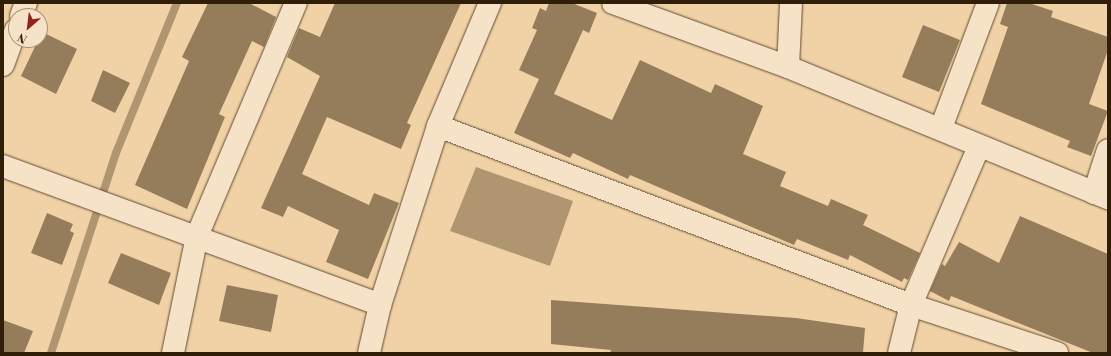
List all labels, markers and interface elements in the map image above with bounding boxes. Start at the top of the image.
north arrow [8,8,48,48]
text: N [16,29,30,46]

